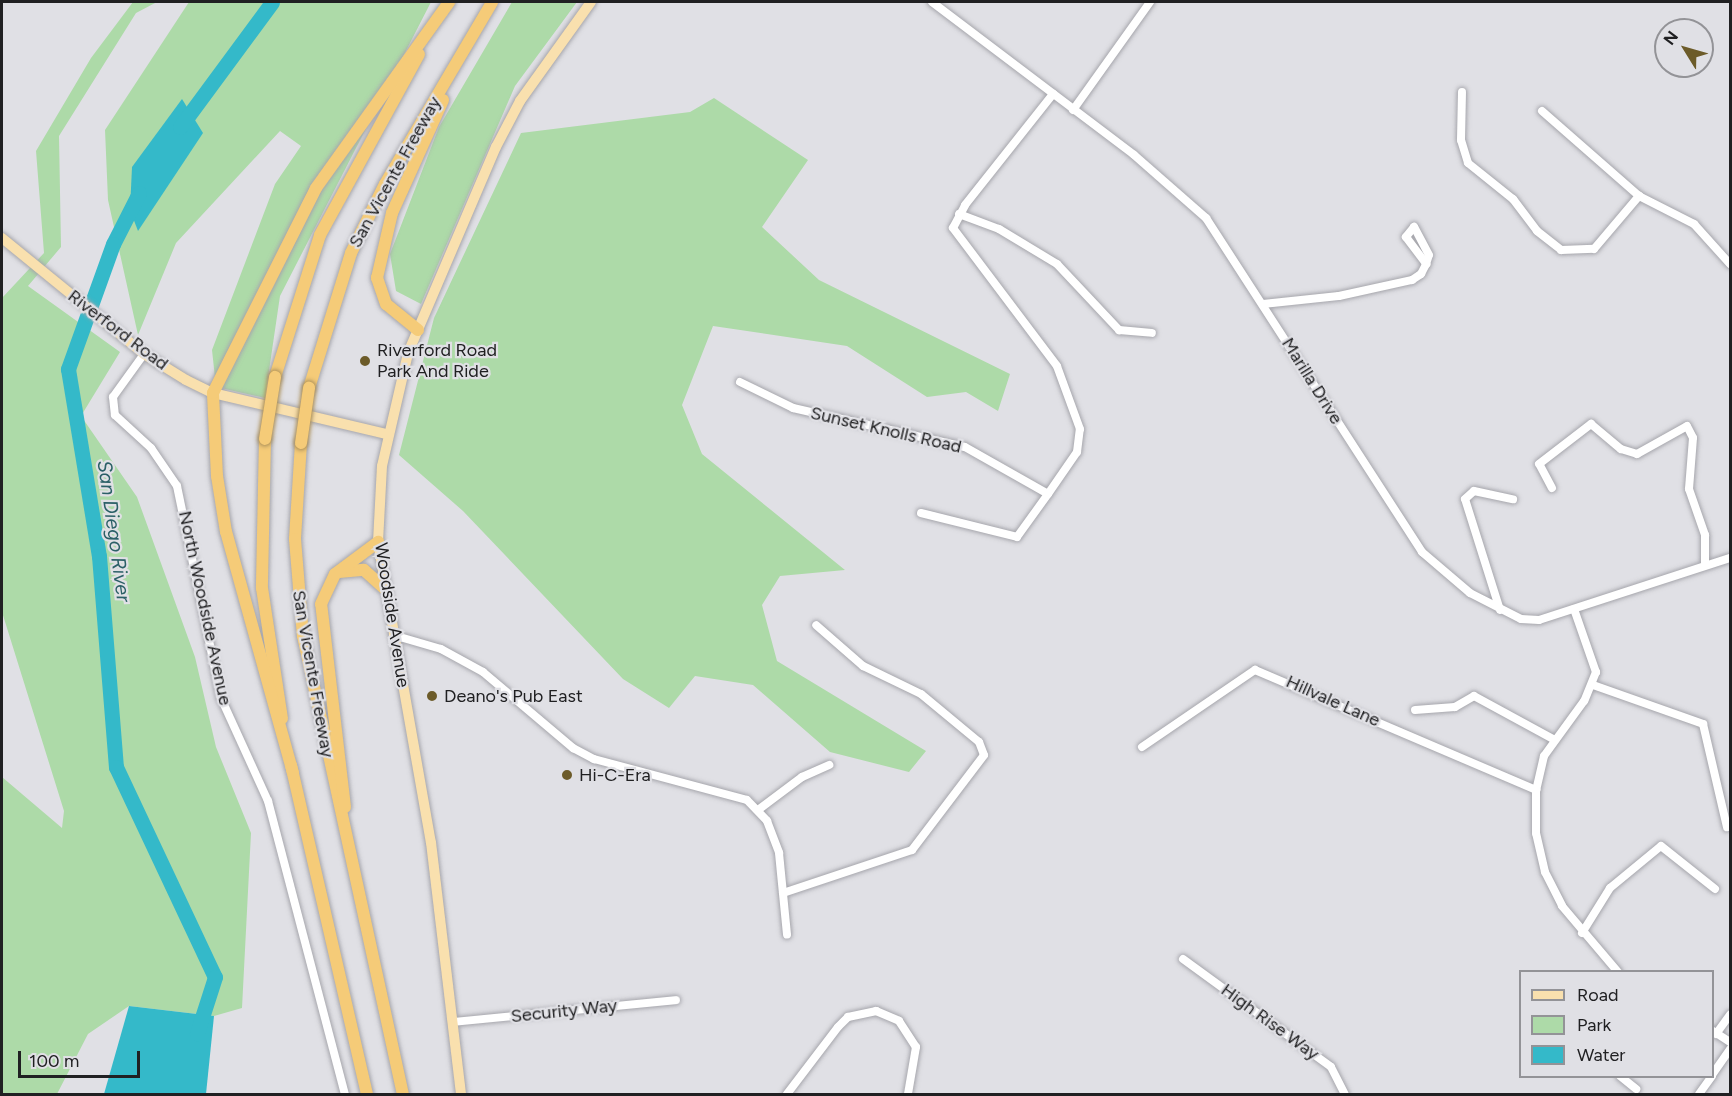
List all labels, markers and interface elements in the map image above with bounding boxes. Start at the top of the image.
north arrow [1654,18,1714,78]
text: N [1660,27,1682,49]
street label: San Vicente Freeway [344,93,446,251]
street label: Riverford Road [64,285,172,375]
street label: Marilla Drive [1277,334,1347,428]
place label: Riverford Road Park And Ride [377,340,497,382]
marker: Riverford Road Park And Ride [358,354,372,368]
street label: Sunset Knolls Road [808,402,964,458]
water label: San Diego River [92,459,136,603]
street label: North Woodside Avenue [174,509,236,707]
street label: Woodside Avenue [370,541,414,689]
street label: San Vicente Freeway [288,589,338,759]
street label: Hillvale Lane [1283,671,1383,731]
place label: Deano's Pub East [444,685,583,707]
marker: Deano's Pub East [425,689,439,703]
place label: Hi-C-Era [579,764,651,786]
marker: Hi-C-Era [560,768,574,782]
legend [1519,970,1714,1078]
street label: High Rise Way [1217,979,1323,1065]
text: Road [1577,984,1618,1006]
street label: Security Way [510,995,618,1027]
text: Park [1577,1014,1611,1036]
scale bar [21,1039,142,1077]
text: Water [1577,1044,1625,1066]
text: 100 m [29,1050,79,1072]

